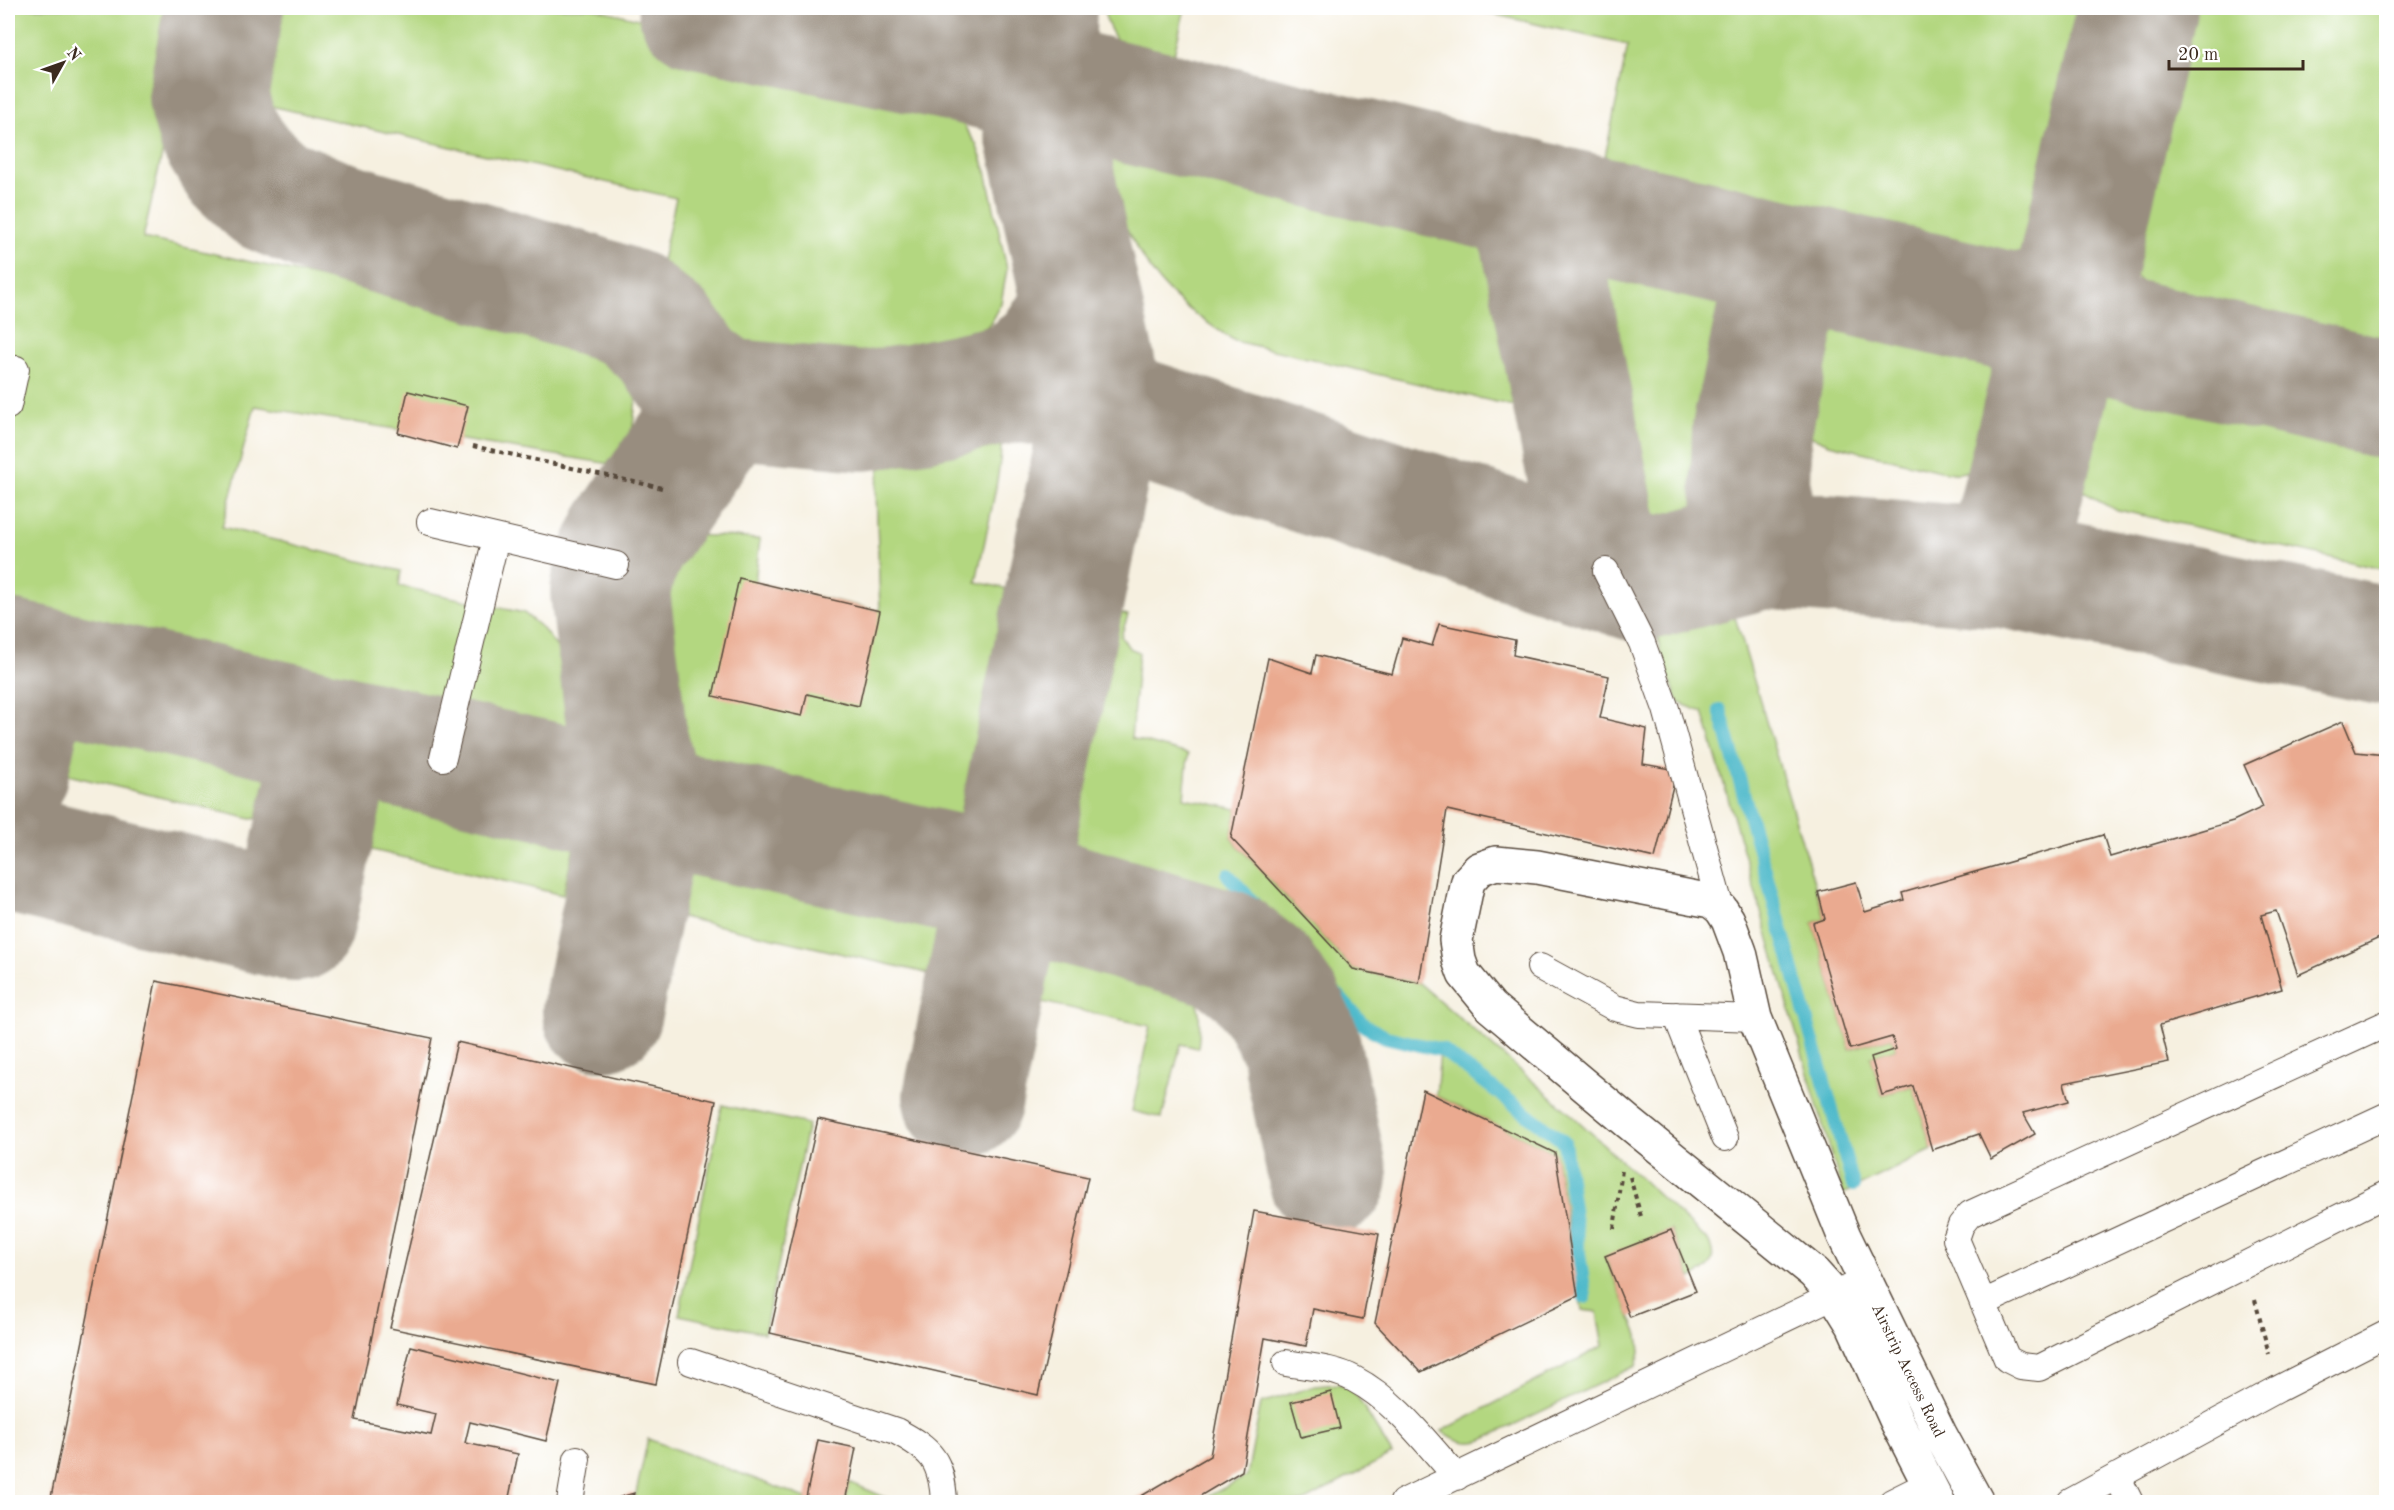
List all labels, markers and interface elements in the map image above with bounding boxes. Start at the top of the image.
north arrow [33,33,93,93]
scale bar [2169,33,2302,71]
text: N [63,45,84,65]
text: 20 m [2178,46,2218,64]
street label: Airstrip Access Road [1868,1301,1947,1440]

